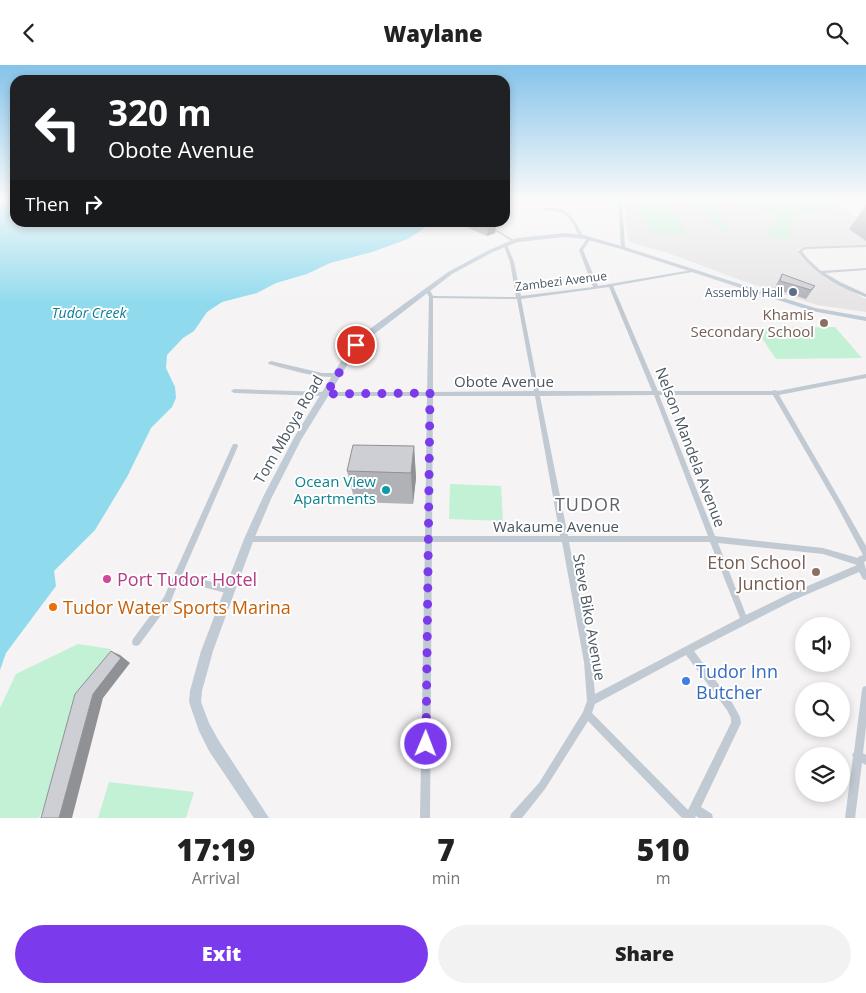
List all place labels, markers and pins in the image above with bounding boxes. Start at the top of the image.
place label: Assembly Hall [705,284,783,301]
marker: Assembly Hall [787,286,799,298]
place label: Khamis Secondary School [690,304,814,341]
marker: Khamis Secondary School [818,317,830,329]
pin [335,324,377,366]
place label: Ocean View Apartments [294,471,376,508]
marker: Ocean View Apartments [380,484,392,496]
place label: Eton School Junction [707,550,806,595]
marker: Eton School Junction [810,566,822,578]
place label: Port Tudor Hotel [117,567,257,591]
marker: Port Tudor Hotel [101,573,113,585]
place label: Tudor Water Sports Marina [63,595,291,619]
marker: Tudor Water Sports Marina [47,601,59,613]
place label: Tudor Inn Butcher [696,659,778,704]
marker: Tudor Inn Butcher [680,675,692,687]

